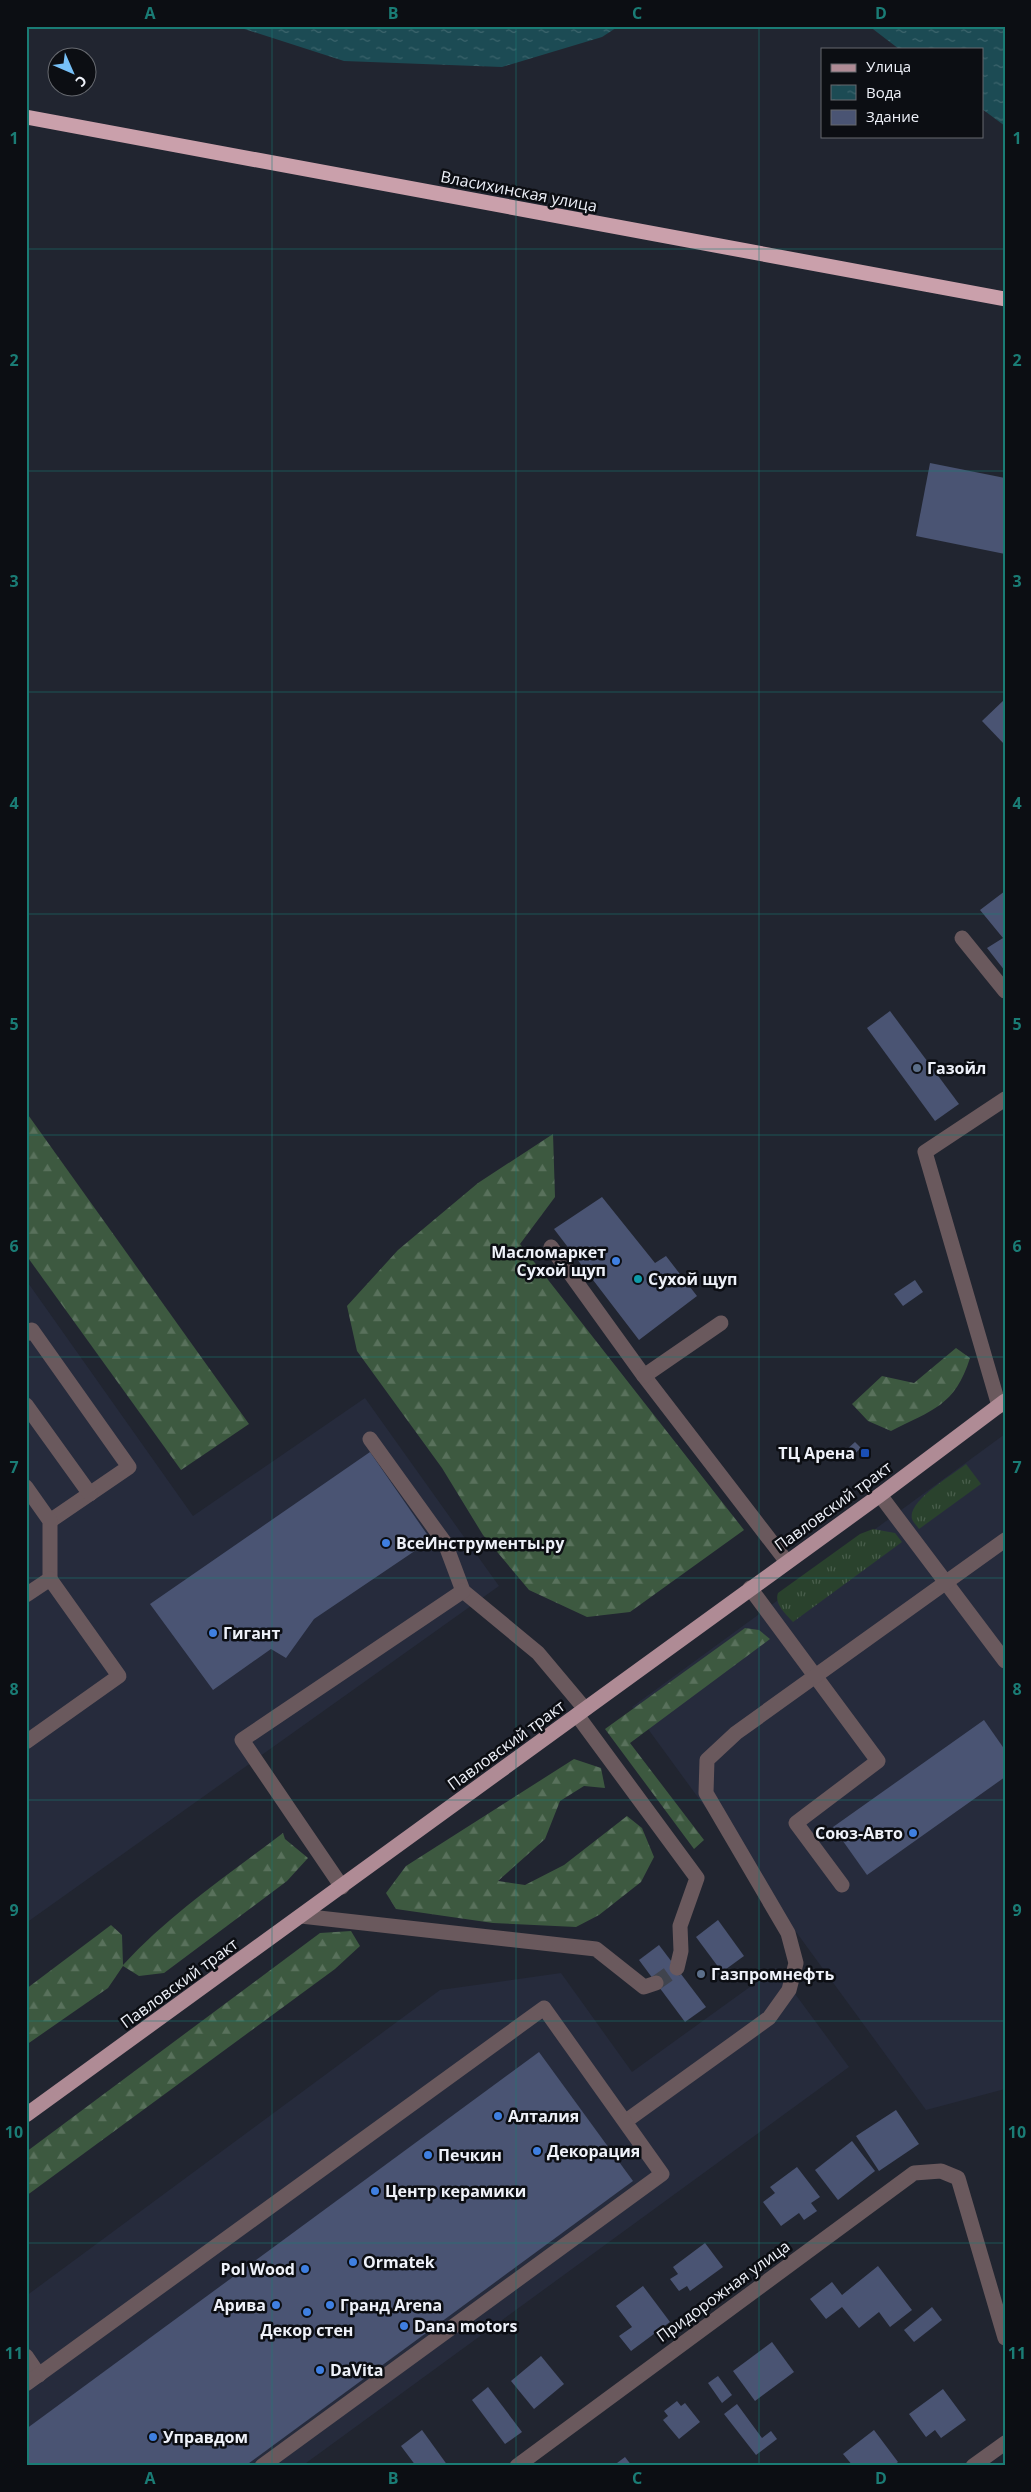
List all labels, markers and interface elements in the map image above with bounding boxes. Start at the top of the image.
text: A [144,2,156,24]
text: B [388,2,398,24]
text: C [632,2,642,24]
text: D [875,2,887,24]
north arrow [48,48,98,98]
legend [821,48,984,138]
text: Улица [866,56,911,76]
text: С [72,72,91,91]
text: Вода [866,82,902,102]
text: Здание [866,106,919,126]
text: 1 [9,127,19,149]
text: 1 [1012,127,1022,149]
street label: Власихинская улица [439,165,599,217]
text: 2 [9,349,19,371]
text: 2 [1012,349,1022,371]
text: 3 [9,570,19,592]
text: 3 [1012,570,1022,592]
text: 4 [9,792,19,814]
text: 4 [1012,792,1022,814]
text: 5 [9,1013,19,1035]
text: 5 [1012,1013,1022,1035]
place label: Газойл [927,1057,986,1079]
marker: Газойл [911,1062,923,1074]
text: 6 [9,1235,19,1257]
text: 6 [1012,1235,1022,1257]
place label: Масломаркет Сухой щуп [491,1241,606,1281]
marker: Масломаркет Сухой щуп [610,1255,622,1267]
place label: Сухой щуп [648,1268,737,1290]
marker: Сухой щуп [632,1273,644,1285]
place label: ТЦ Арена [778,1442,855,1464]
marker: ТЦ Арена [859,1447,871,1459]
text: 7 [9,1456,19,1478]
street label: Павловский тракт [770,1456,897,1556]
text: 7 [1012,1456,1022,1478]
place label: ВсеИнструменты.ру [396,1532,565,1554]
marker: ВсеИнструменты.ру [380,1537,392,1549]
place label: Гигант [223,1622,280,1644]
marker: Гигант [207,1627,219,1639]
text: 8 [9,1678,19,1700]
text: 8 [1012,1678,1022,1700]
street label: Павловский тракт [443,1695,570,1795]
place label: Союз-Авто [815,1822,903,1844]
marker: Союз-Авто [907,1827,919,1839]
text: 9 [9,1899,19,1921]
text: 9 [1012,1899,1022,1921]
street label: Павловский тракт [116,1933,243,2033]
place label: Газпромнефть [711,1963,834,1985]
marker: Газпромнефть [695,1968,707,1980]
place label: Алталия [508,2105,579,2127]
marker: Алталия [492,2110,504,2122]
text: 10 [5,2121,23,2143]
text: 10 [1008,2121,1026,2143]
place label: Декорация [547,2140,640,2162]
place label: Печкин [438,2144,502,2166]
marker: Декорация [531,2145,543,2157]
marker: Печкин [422,2149,434,2161]
place label: Центр керамики [385,2180,526,2202]
marker: Центр керамики [369,2185,381,2197]
street label: Придорожная улица [652,2235,794,2347]
place label: Ormatek [363,2251,435,2273]
marker: Ormatek [347,2256,359,2268]
place label: Pol Wood [221,2258,295,2280]
marker: Pol Wood [299,2263,311,2275]
place label: Арива [214,2294,266,2316]
place label: Гранд Arena [340,2294,442,2316]
marker: Арива [270,2299,282,2311]
marker: Гранд Arena [324,2299,336,2311]
marker: Декор стен [301,2306,313,2318]
place label: Dana motors [414,2315,518,2337]
place label: Декор стен [261,2319,353,2341]
marker: Dana motors [398,2320,410,2332]
text: 11 [5,2342,23,2364]
text: 11 [1008,2342,1026,2364]
place label: DaVita [330,2359,383,2381]
marker: DaVita [314,2364,326,2376]
place label: Управдом [163,2426,248,2448]
marker: Управдом [147,2431,159,2443]
text: A [144,2467,156,2489]
text: B [388,2467,398,2489]
text: C [632,2467,642,2489]
text: D [875,2467,887,2489]

